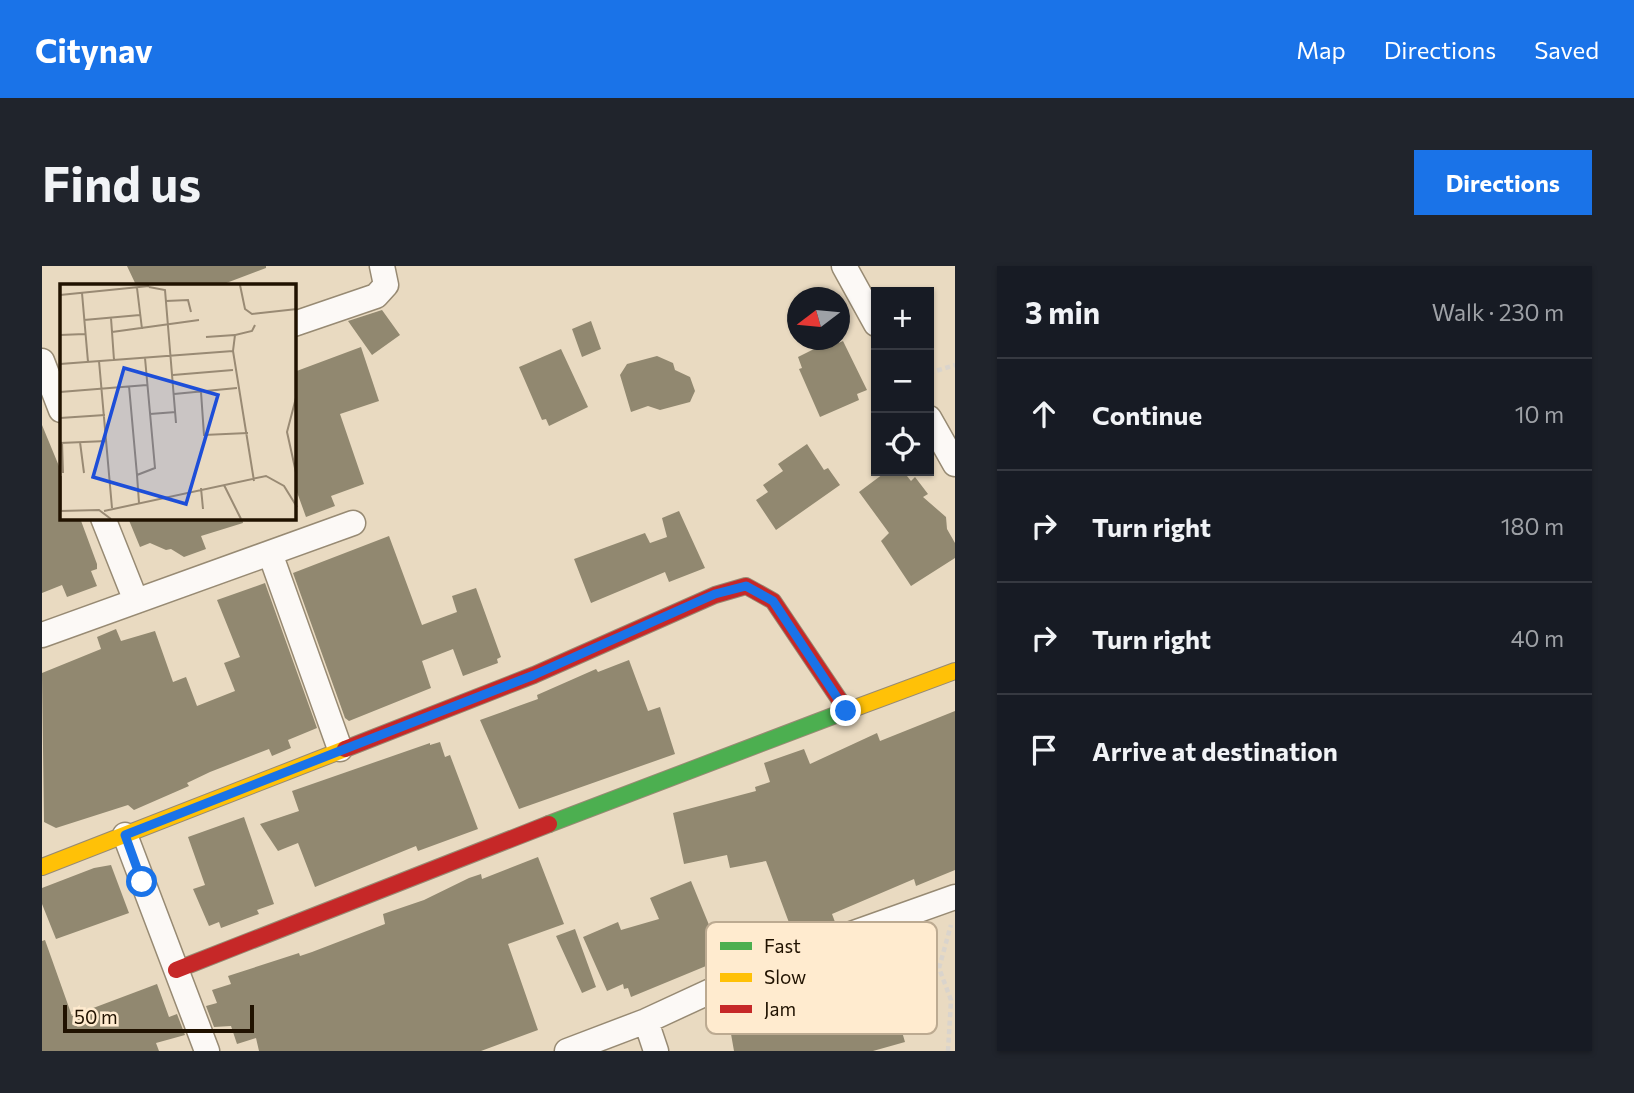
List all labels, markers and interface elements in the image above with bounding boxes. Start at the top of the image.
text: Citynav [35,29,153,70]
text: Map [1296,35,1346,64]
text: Directions [1384,35,1496,64]
text: Saved [1534,35,1599,64]
button: Directions [1414,150,1592,215]
text: Find us [42,152,201,212]
inset map [60,284,296,520]
north arrow [787,287,850,350]
map controls [871,287,934,476]
button: + [871,287,934,350]
text: 3 min [1025,293,1100,330]
text: Walk · 230 m [1432,298,1564,326]
button: − [871,350,934,413]
icon: ahead [1025,395,1063,433]
text: Continue [1092,399,1202,430]
text: 10 m [1515,400,1564,428]
button: locate [871,413,934,476]
icon: right [1025,507,1063,545]
text: Turn right [1092,511,1211,542]
text: 180 m [1501,512,1564,540]
icon: right [1025,619,1063,657]
text: Turn right [1092,623,1211,654]
text: 40 m [1511,624,1564,652]
route end [830,695,861,726]
icon: arrive [1025,731,1063,769]
text: Arrive at destination [1092,735,1338,766]
route start [126,866,157,897]
legend [706,922,937,1034]
text: Fast [764,934,801,957]
text: Slow [764,965,806,988]
text: Jam [764,997,796,1020]
scale bar [63,1002,254,1034]
text: 50 m [74,1005,118,1028]

